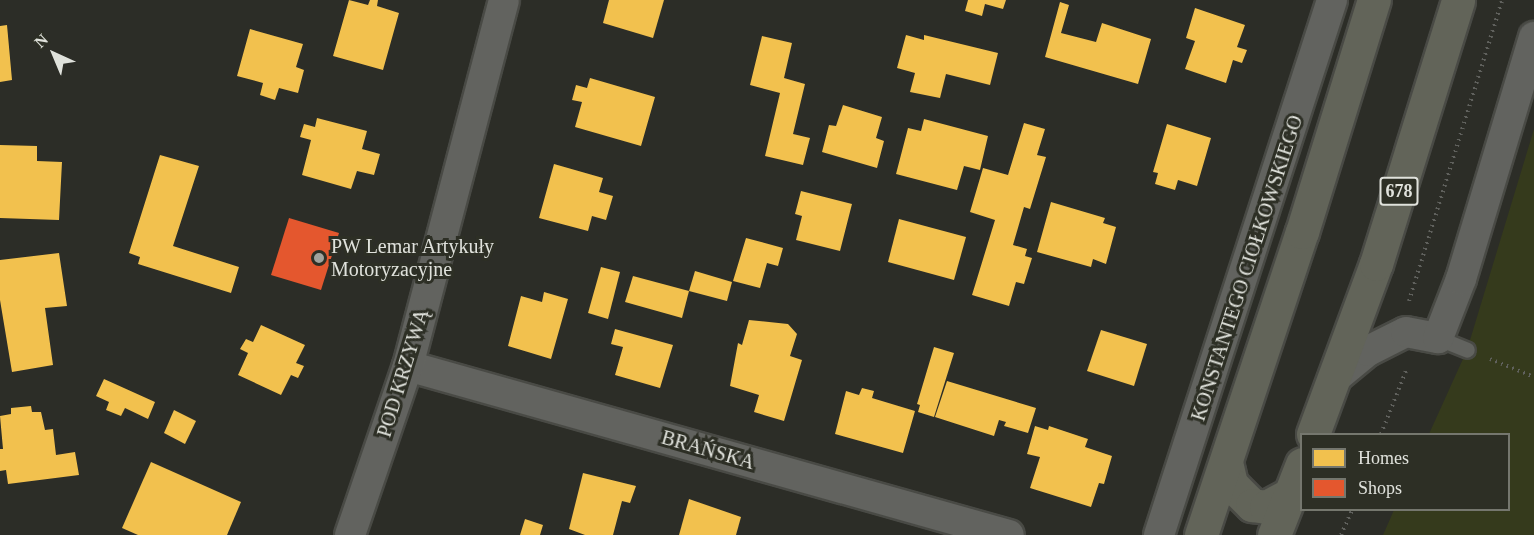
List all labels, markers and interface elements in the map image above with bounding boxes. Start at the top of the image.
north arrow [24,24,84,84]
text: N [31,31,51,51]
street label: KONSTANTEGO CIOŁKOWSKIEGO [1186,112,1308,424]
road number: 678 [1380,176,1418,206]
place label: PW Lemar Artykuły Motoryzacyjne [331,234,495,281]
marker: PW Lemar Artykuły Motoryzacyjne [312,251,326,265]
street label: POD KRZYWĄ [372,306,434,440]
street label: BRAŃSKA [659,425,757,475]
legend [1300,433,1510,511]
text: Homes [1358,448,1409,468]
text: Shops [1358,478,1402,498]

